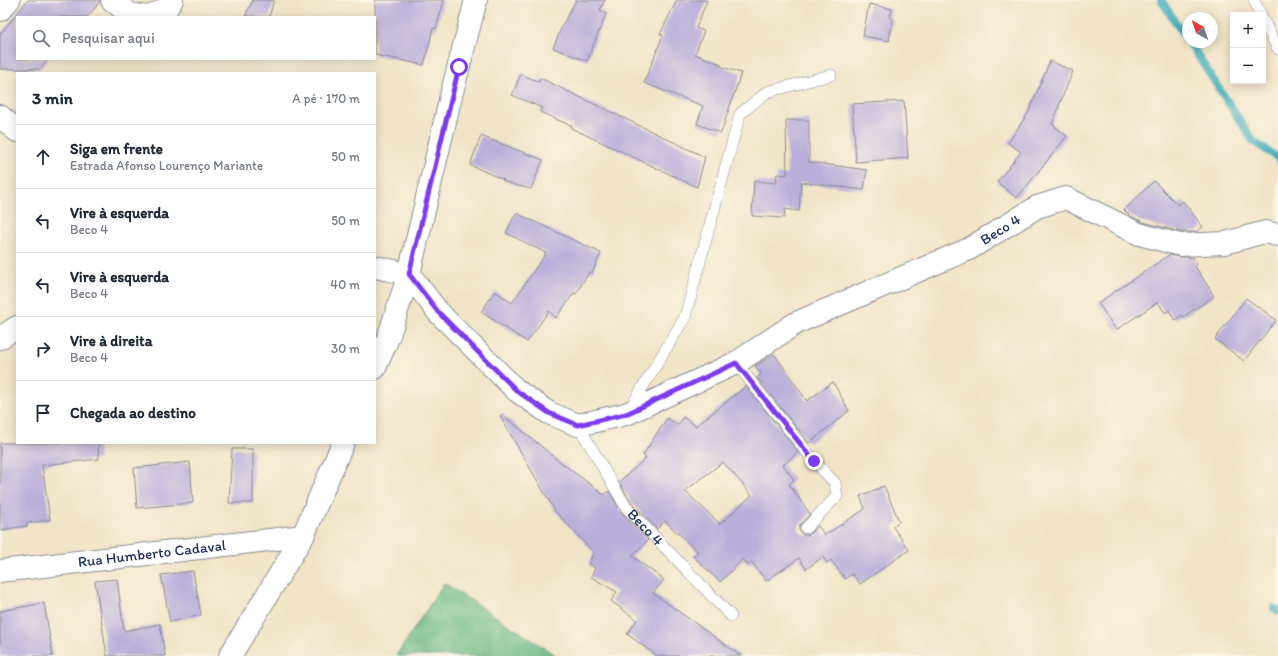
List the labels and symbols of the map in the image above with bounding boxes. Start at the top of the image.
north arrow [1182,12,1218,48]
route start [450,58,468,76]
street label: Beco 4 [977,210,1024,249]
route end [805,452,823,470]
street label: Beco 4 [624,505,667,549]
street label: Rua Humberto Cadaval [77,536,228,571]

